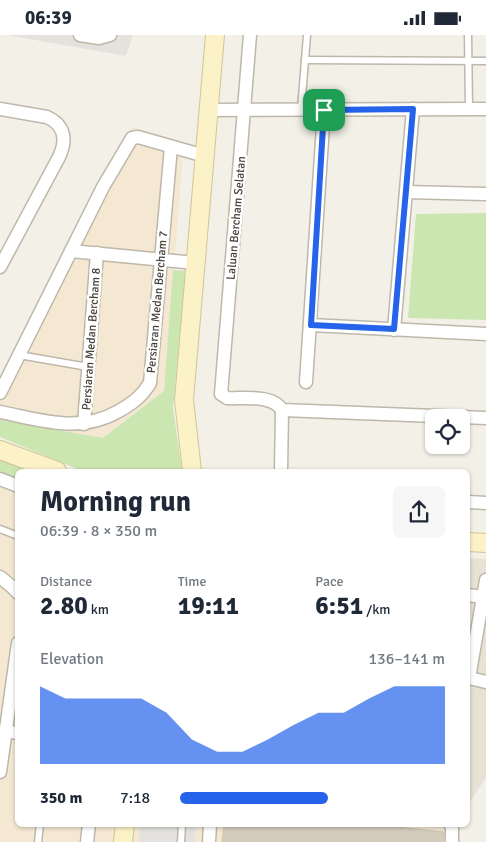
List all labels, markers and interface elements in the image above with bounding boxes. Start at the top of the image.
text: 06:39 [25,6,72,30]
pin [303,89,345,131]
icon: arrive [310,96,338,124]
street label: Laluan Bercham Selatan [224,155,249,281]
street label: Persiaran Medan Bercham 7 [144,230,171,374]
street label: Persiaran Medan Bercham 8 [79,267,104,411]
map controls [425,409,470,454]
button: locate [425,409,470,454]
text: Morning run [40,485,191,519]
button: share [393,486,445,538]
text: 06:39 · 8 × 350 m [40,521,157,541]
text: Distance [40,573,92,590]
text: Time [178,573,207,590]
text: Pace [315,573,344,590]
text: 2.80 [40,590,88,621]
text: 19:11 [178,590,239,621]
text: 6:51 [315,590,363,621]
text: km [88,601,109,618]
text: /km [363,601,390,618]
text: Elevation [40,649,104,669]
text: 136–141 m [368,649,445,669]
text: 350 m [40,788,82,808]
text: 7:18 [120,788,150,808]

